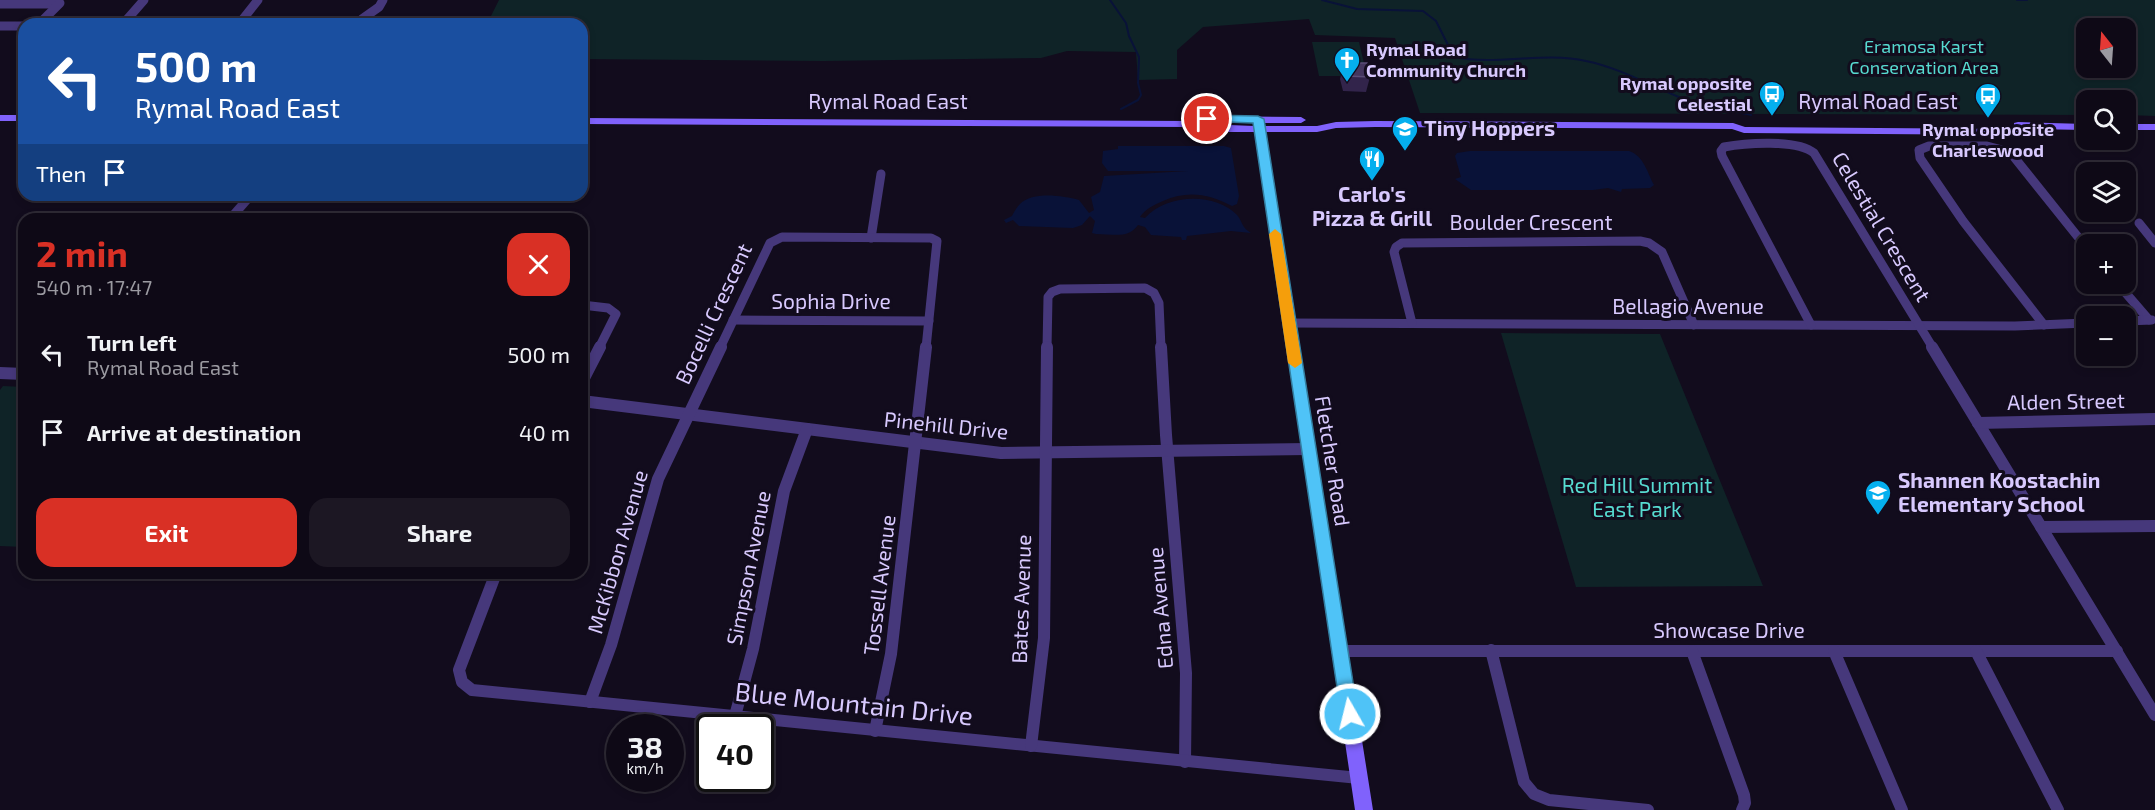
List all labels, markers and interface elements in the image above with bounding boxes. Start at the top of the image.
north arrow [2076,18,2136,78]
map controls [2076,18,2136,366]
park label: Eramosa Karst Conservation Area [1849,35,1999,78]
place label: Rymal Road Community Church [1366,38,1526,81]
text: 500 m [135,40,257,90]
icon: left [36,42,114,120]
church icon: Rymal Road Community Church [1332,45,1362,83]
place label: Rymal opposite Celestial [1620,72,1752,115]
bus stop icon: Rymal opposite Celestial [1757,79,1787,117]
bus stop icon: Rymal opposite Charleswood [1973,81,2003,119]
street label: Rymal Road East [808,88,968,113]
street label: Rymal Road East [1798,88,1958,113]
button: search [2076,90,2136,150]
text: Rymal Road East [135,91,340,123]
pin [1181,93,1232,144]
icon: arrive [1190,102,1223,135]
school or university icon: Tiny Hoppers [1390,114,1420,152]
place label: Tiny Hoppers [1424,115,1555,141]
place label: Rymal opposite Charleswood [1922,118,2054,161]
restaurant icon: Carlo's Pizza & Grill [1357,144,1387,182]
street label: Celestial Crescent [1828,147,1937,306]
icon: arrive [98,156,131,189]
text: Then [36,160,86,186]
button: layers [2076,162,2136,222]
place label: Carlo's Pizza & Grill [1312,181,1432,230]
street label: Boulder Crescent [1450,209,1612,234]
text: 2 min [36,231,128,274]
button: close [507,233,570,296]
button: + [2076,234,2136,294]
street label: Bocelli Crescent [669,239,756,388]
text: 540 m · 17:47 [36,275,152,299]
street label: Sophia Drive [771,288,891,313]
street label: Bellagio Avenue [1612,293,1764,318]
button: − [2076,306,2136,366]
text: Turn left [87,329,176,355]
icon: left [36,338,69,371]
text: 500 m [507,341,570,367]
text: Rymal Road East [87,355,239,379]
street label: Alden Street [2007,387,2125,414]
street label: Fletcher Road [1311,394,1356,528]
street label: Pinehill Drive [883,406,1010,443]
icon: arrive [36,416,69,449]
text: Arrive at destination [87,419,301,445]
text: 40 m [519,419,570,445]
street label: McKibbon Avenue [581,467,652,636]
place label: Shannen Koostachin Elementary School [1898,467,2100,517]
park label: Red Hill Summit East Park [1562,472,1712,521]
school or university icon: Shannen Koostachin Elementary School [1863,478,1893,516]
street label: Simpson Avenue [720,488,775,647]
button: Exit [36,498,297,567]
button: Share [309,498,570,567]
street label: Tossell Avenue [858,513,900,656]
street label: Bates Avenue [1006,534,1035,664]
street label: Edna Avenue [1142,546,1177,670]
street label: Showcase Drive [1653,617,1805,642]
street label: Blue Mountain Drive [734,675,975,730]
position arrow [1318,682,1382,746]
speed limit sign: 40 [696,714,774,792]
text: 38 [627,728,663,764]
text: km/h [626,759,664,777]

